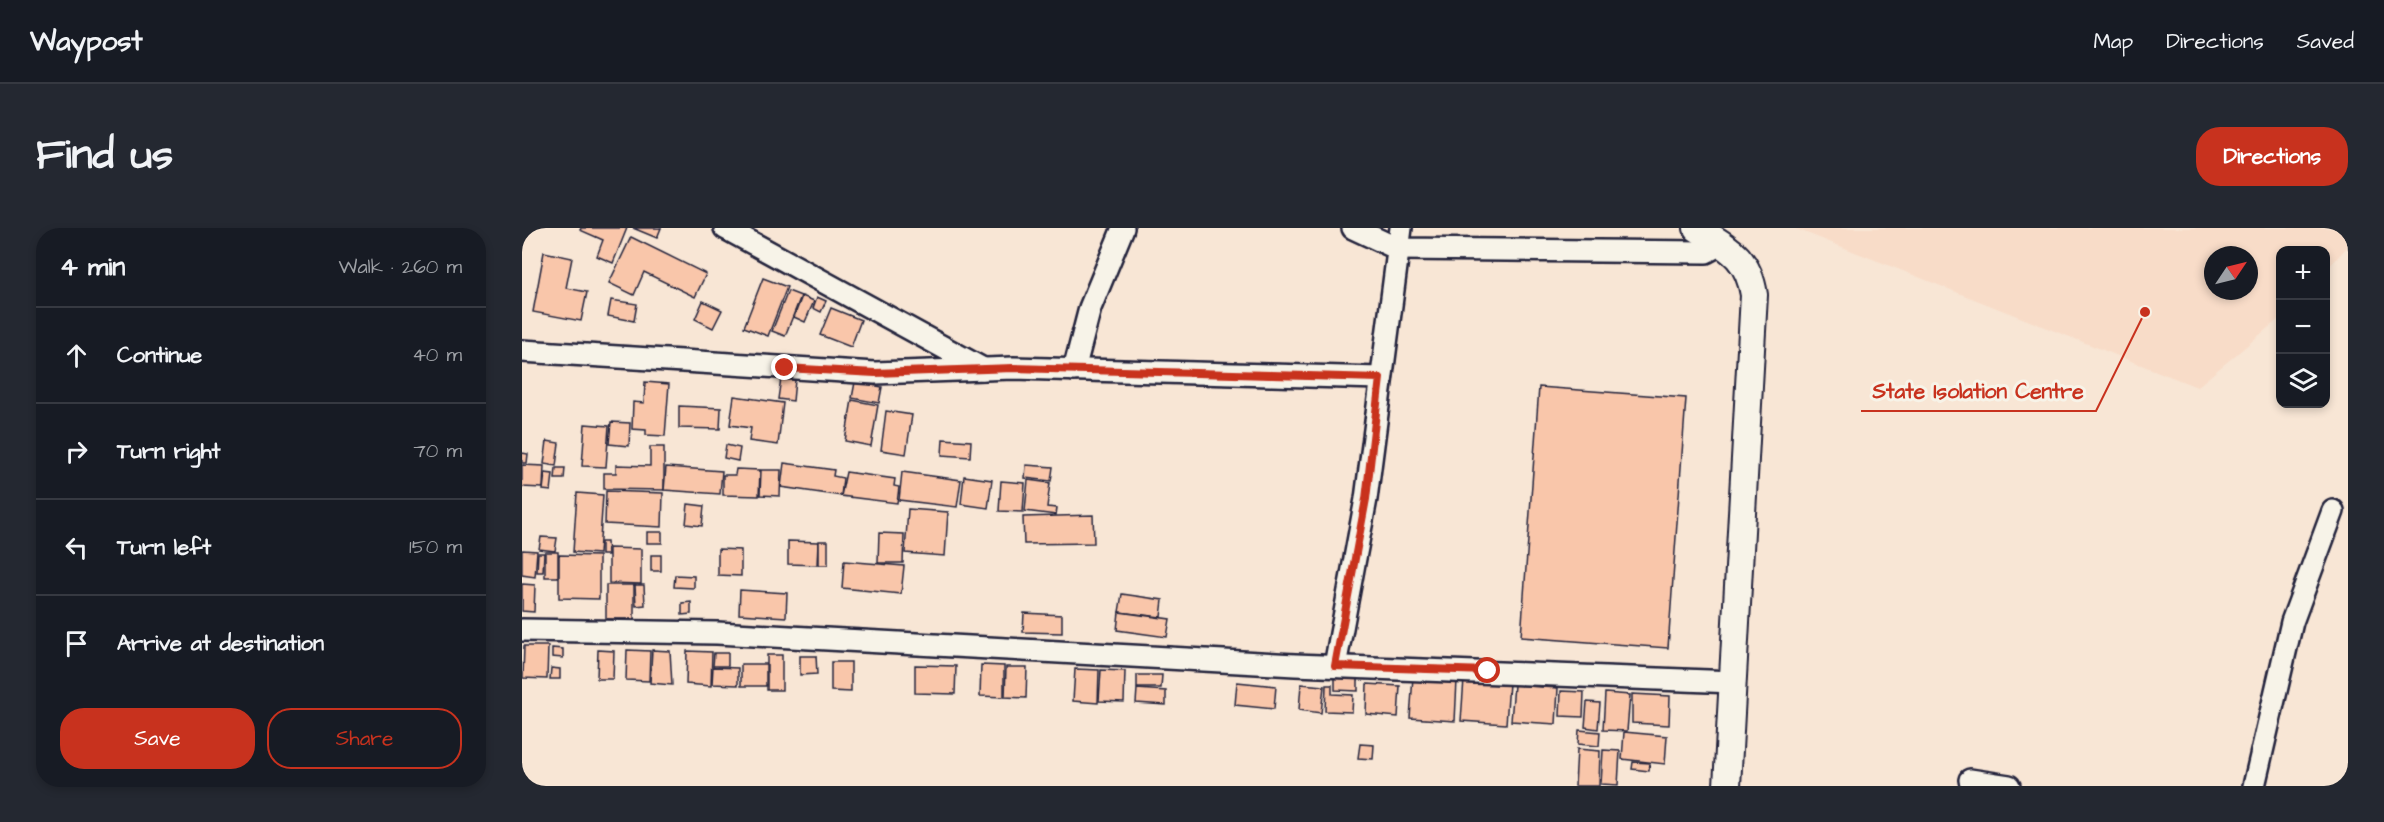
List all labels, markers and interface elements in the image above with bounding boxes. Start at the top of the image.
text: Waypost [30,22,143,61]
text: Map [2093,27,2133,56]
text: Directions [2166,27,2264,56]
text: Saved [2297,27,2354,56]
text: Find us [36,127,173,185]
button: Directions [2196,127,2348,186]
north arrow [2204,246,2258,300]
map controls [2276,246,2330,408]
button: + [2276,246,2330,300]
text: 4 min [60,249,125,285]
text: Walk · 260 m [339,253,462,281]
button: − [2276,300,2330,354]
icon: ahead [60,339,93,372]
text: Continue [117,340,202,371]
text: 40 m [412,341,462,369]
route end [771,354,797,380]
button: layers [2276,354,2330,408]
callout: State Isolation Centre [1861,372,2096,411]
text: State Isolation Centre [1871,377,2084,406]
icon: right [60,435,93,468]
text: Turn right [117,436,220,467]
text: 70 m [414,437,462,465]
icon: left [60,531,93,564]
text: Turn left [117,532,211,563]
text: 150 m [409,533,462,561]
icon: arrive [60,627,93,660]
text: Arrive at destination [117,628,324,659]
route start [1474,657,1500,683]
button: Save [60,708,255,769]
button: Share [267,708,462,769]

